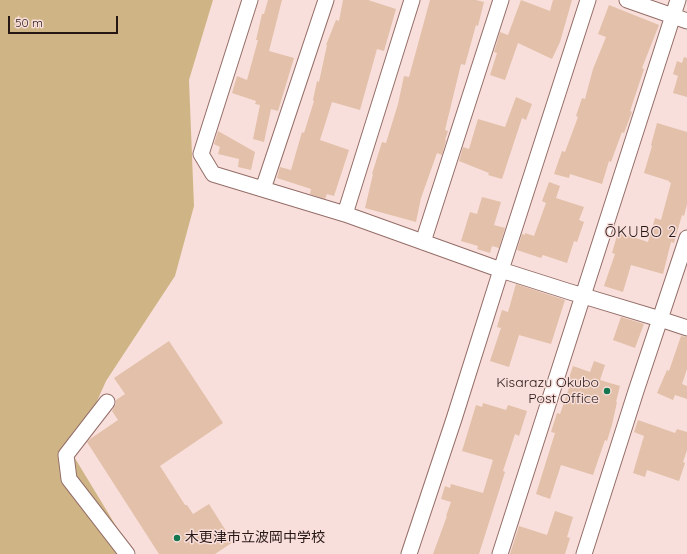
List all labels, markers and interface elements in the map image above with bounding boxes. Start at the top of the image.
scale bar [10,8,120,34]
text: 50 m [15,15,43,30]
district label: ŌKUBO 2 [605,223,677,241]
place label: Kisarazu Okubo Post Office [496,375,599,408]
marker: Kisarazu Okubo Post Office [602,386,612,396]
place label: 木更津市立波岡中学校 [185,530,325,546]
marker: 木更津市立波岡中学校 [172,533,182,543]

